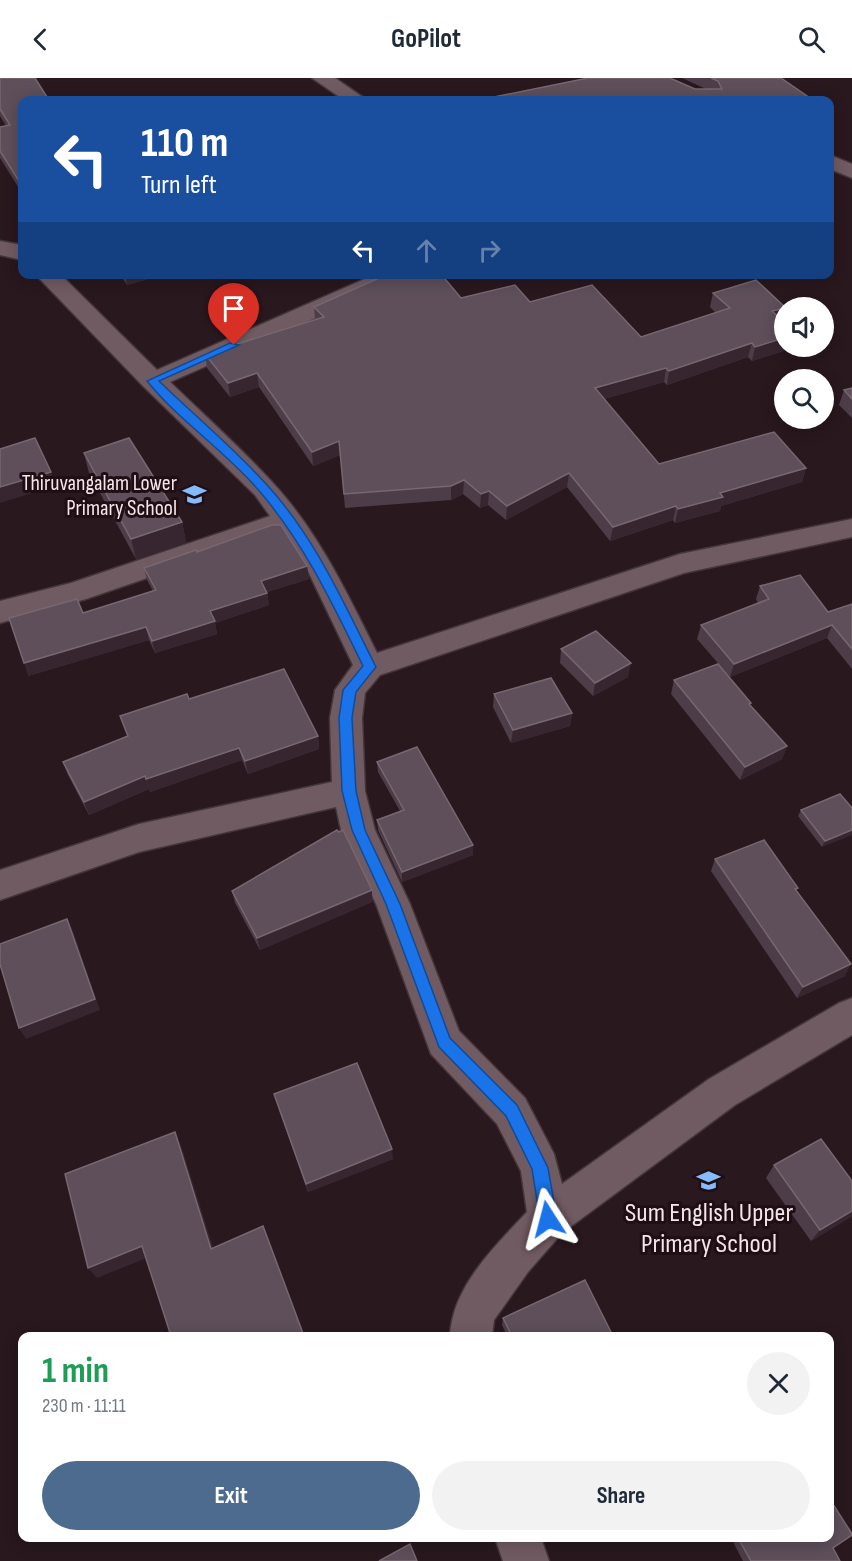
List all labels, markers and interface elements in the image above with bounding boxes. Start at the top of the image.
icon: back [24,23,57,56]
text: GoPilot [391,23,461,55]
icon: search [795,23,828,56]
text: 110 m [141,118,228,169]
icon: left [42,120,120,198]
text: Turn left [141,169,217,201]
icon: left [347,234,380,267]
icon: ahead [410,234,443,267]
icon: right [473,234,506,267]
pin [208,283,259,345]
icon: arrive [217,292,250,325]
map controls [774,297,834,429]
button: sound [774,297,834,357]
button: search [774,369,834,429]
place label: Thiruvangalam Lower Primary School [22,470,177,522]
school or university icon: Thiruvangalam Lower Primary School [182,482,208,508]
school or university icon: Sum English Upper Primary School [696,1167,722,1193]
position arrow [516,1187,580,1251]
place label: Sum English Upper Primary School [625,1197,793,1260]
text: 1 min [42,1350,109,1393]
button: close [747,1352,810,1415]
text: 230 m · 11:11 [42,1394,126,1418]
button: Exit [42,1461,420,1530]
button: Share [432,1461,810,1530]

